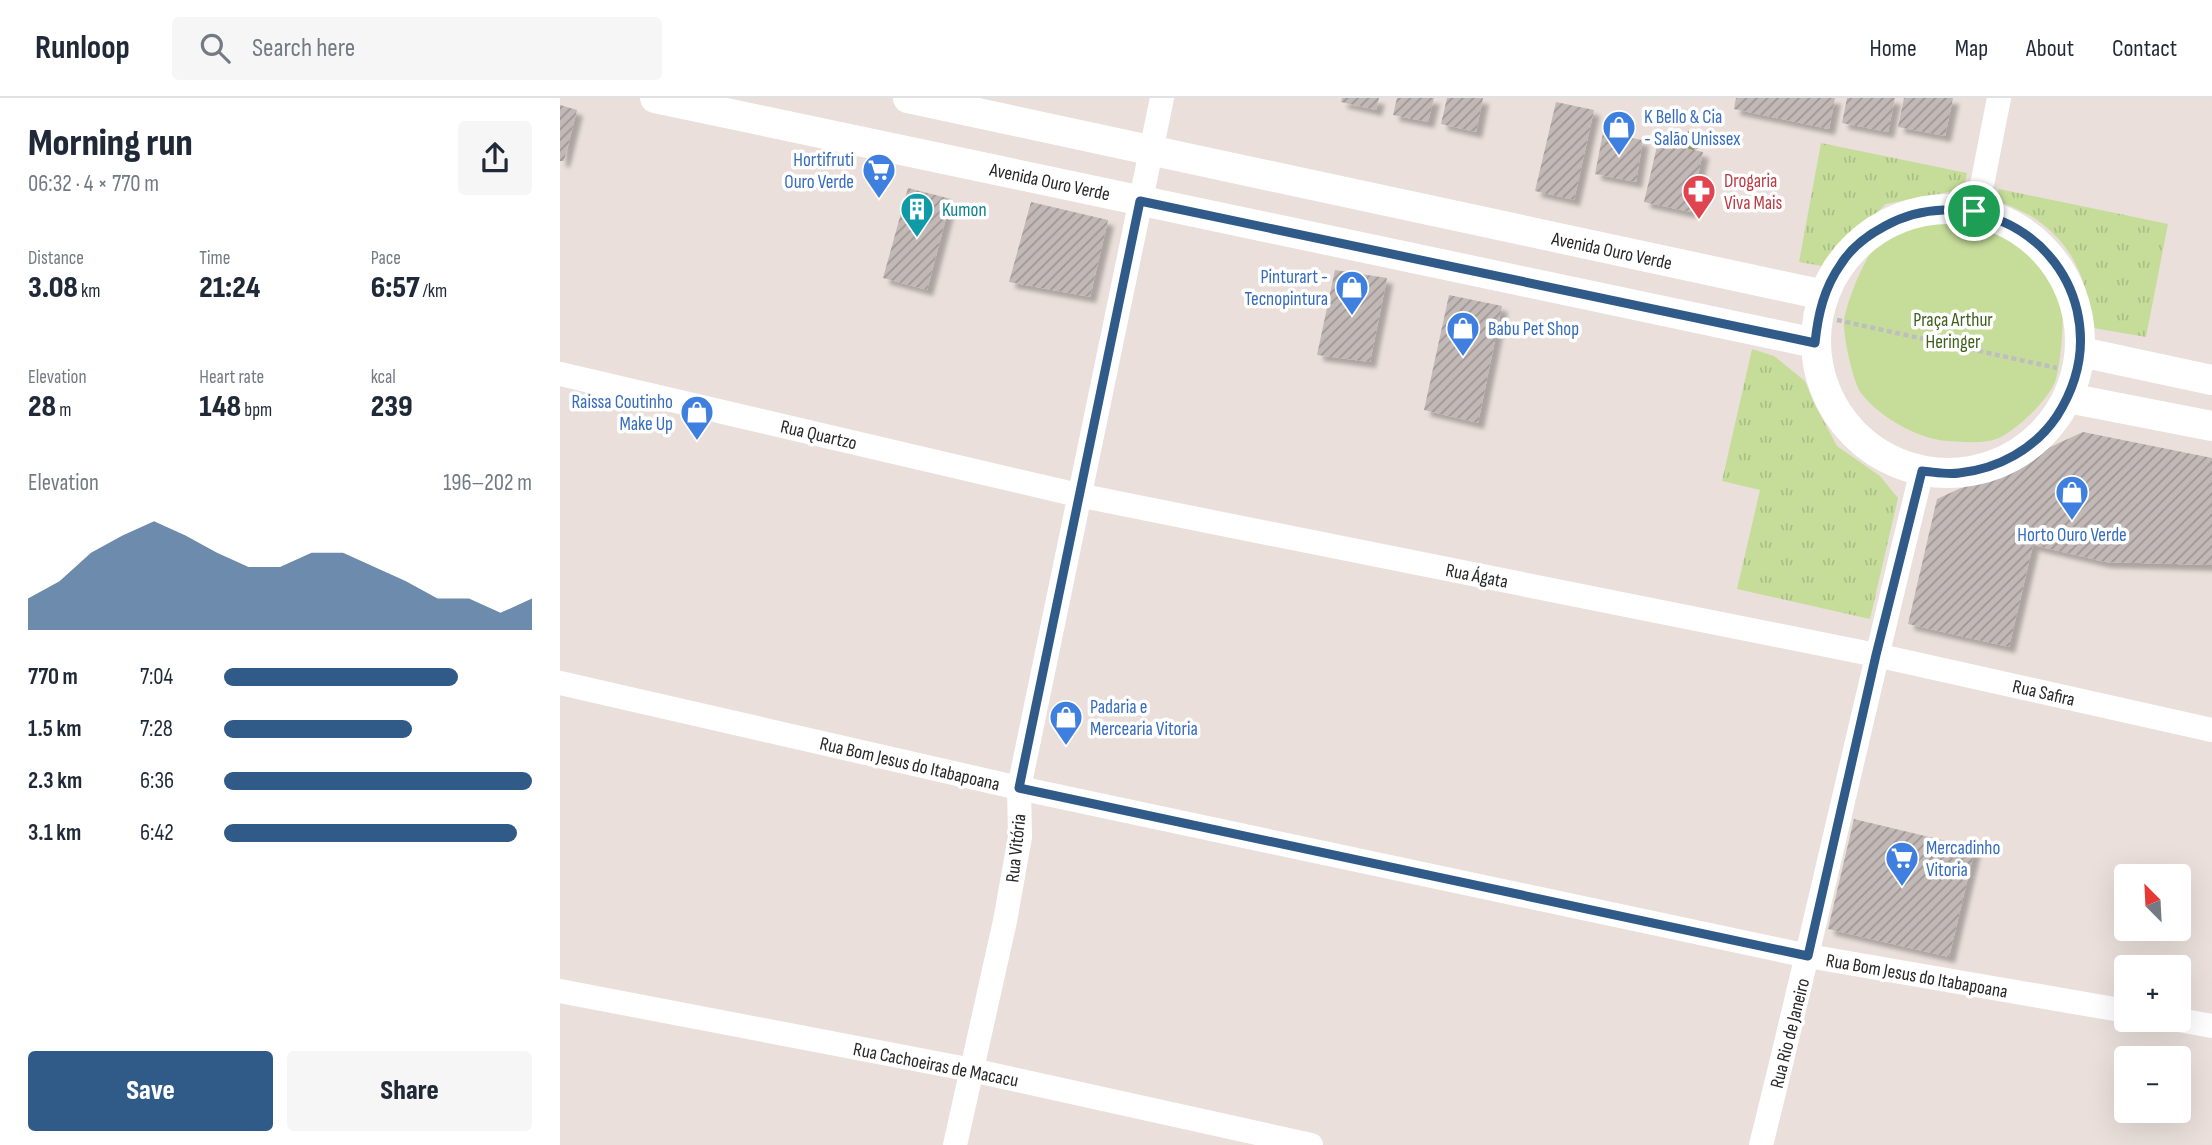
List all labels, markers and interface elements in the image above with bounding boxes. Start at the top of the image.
search box [172,17,662,80]
text: Runloop [35,28,130,68]
icon: search [196,29,234,67]
text: Search here [252,33,355,64]
text: Home [1869,34,1917,63]
text: Map [1955,34,1988,63]
text: About [2026,34,2074,63]
text: Contact [2112,34,2177,63]
place label: K Bello & Cia - Salão Unissex [1644,106,1740,151]
shop icon: K Bello & Cia - Salão Unissex [1600,108,1638,157]
text: Morning run [28,121,193,166]
button: share [458,121,532,195]
place label: Hortifruti Ouro Verde [784,149,854,194]
supermarket icon: Hortifruti Ouro Verde [860,151,898,200]
street label: Avenida Ouro Verde [986,158,1112,206]
text: 06:32 · 4 × 770 m [28,170,159,198]
place label: Drogaria Viva Mais [1724,170,1783,215]
pharmacy icon: Drogaria Viva Mais [1680,172,1718,221]
pin [1944,181,2004,241]
building icon: Kumon [898,190,936,239]
icon: arrive [1955,192,1993,230]
place label: Kumon [942,199,987,222]
street label: Avenida Ouro Verde [1548,227,1674,275]
text: Distance [28,247,84,270]
text: Time [199,247,230,270]
text: Pace [371,247,401,270]
place label: Pinturart - Tecnopintura [1245,266,1328,311]
shop icon: Pinturart - Tecnopintura [1333,268,1371,317]
text: 3.08 [28,270,78,306]
text: 21:24 [199,270,260,306]
text: 6:57 [371,270,420,306]
text: km [78,280,100,303]
text: /km [420,280,447,303]
shop icon: Babu Pet Shop [1444,309,1482,358]
park label: Praça Arthur Heringer [1913,309,1993,354]
place label: Babu Pet Shop [1488,318,1579,341]
text: Elevation [28,366,87,389]
text: Heart rate [199,366,264,389]
text: kcal [371,366,396,389]
text: 28 [28,389,56,425]
text: 148 [199,389,241,425]
text: 239 [371,389,413,425]
place label: Raissa Coutinho Make Up [572,391,673,436]
shop icon: Raissa Coutinho Make Up [678,393,716,442]
text: m [56,399,71,422]
text: bpm [241,399,272,422]
street label: Rua Quartzo [778,416,859,455]
text: Elevation [28,469,99,497]
text: 196–202 m [443,469,532,497]
shop icon: Horto Ouro Verde [2053,473,2091,522]
place label: Horto Ouro Verde [2017,524,2127,547]
street label: Rua Ágata [1444,559,1510,594]
text: 770 m [28,663,78,691]
text: 7:04 [140,663,173,691]
street label: Rua Safira [2010,675,2077,712]
place label: Padaria e Mercearia Vitoria [1090,696,1198,741]
shop icon: Padaria e Mercearia Vitoria [1047,698,1085,747]
text: 1.5 km [28,715,81,743]
text: 7:28 [140,715,173,743]
street label: Rua Bom Jesus do Itabapoana [817,733,1002,796]
text: 2.3 km [28,767,82,795]
text: 6:36 [140,767,174,795]
street label: Rua Vitória [1001,813,1032,884]
text: 3.1 km [28,819,81,847]
text: 6:42 [140,819,174,847]
place label: Mercadinho Vitoria [1926,837,2000,882]
supermarket icon: Mercadinho Vitoria [1883,839,1921,888]
north arrow [2114,864,2191,942]
map controls [2114,864,2191,1123]
street label: Rua Bom Jesus do Itabapoana [1824,949,2009,1004]
button: + [2114,955,2191,1032]
street label: Rua Rio de Janeiro [1766,976,1815,1091]
street label: Rua Cachoeiras de Macacu [851,1038,1020,1093]
button: − [2114,1046,2191,1123]
button: Save [28,1051,273,1131]
button: Share [287,1051,532,1131]

